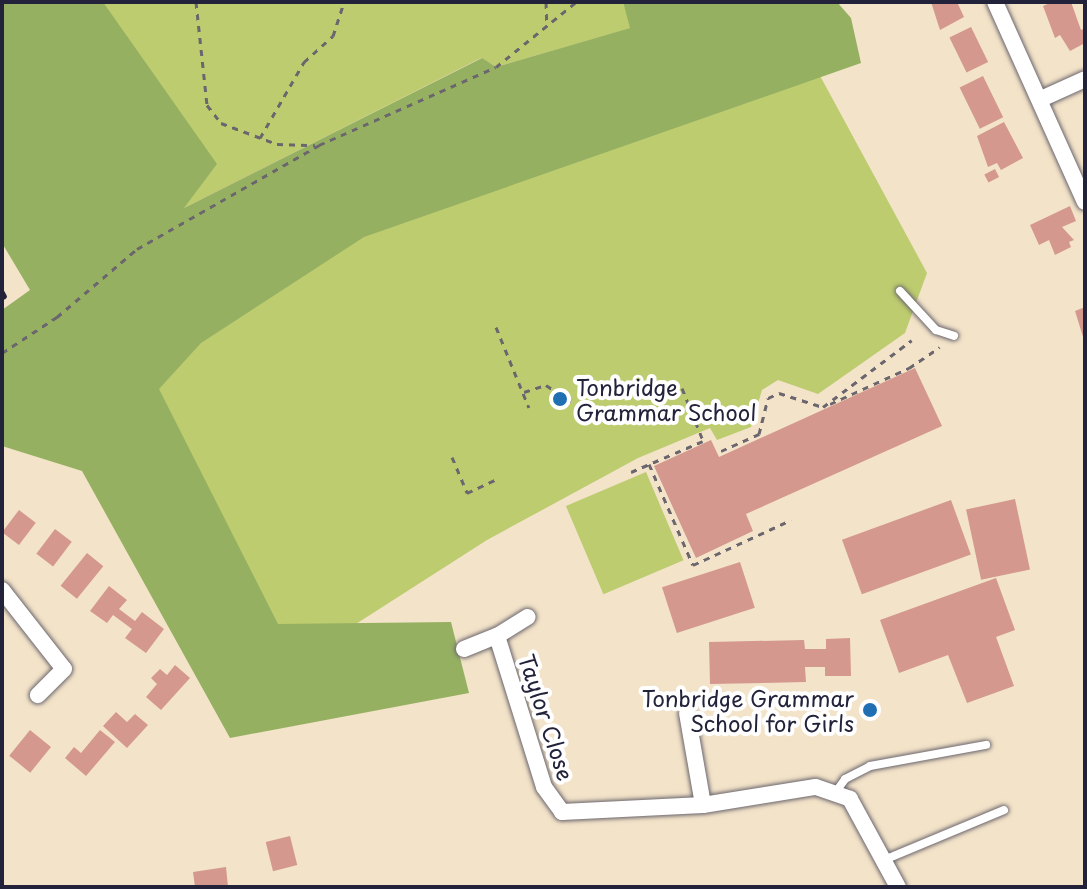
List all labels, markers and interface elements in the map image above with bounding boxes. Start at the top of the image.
place label: Tonbridge Grammar School [576,373,757,424]
marker: Tonbridge Grammar School [551,390,569,408]
street label: Taylor Close [514,651,580,783]
place label: Tonbridge Grammar School for Girls [641,684,854,736]
marker: Tonbridge Grammar School for Girls [861,701,879,719]

